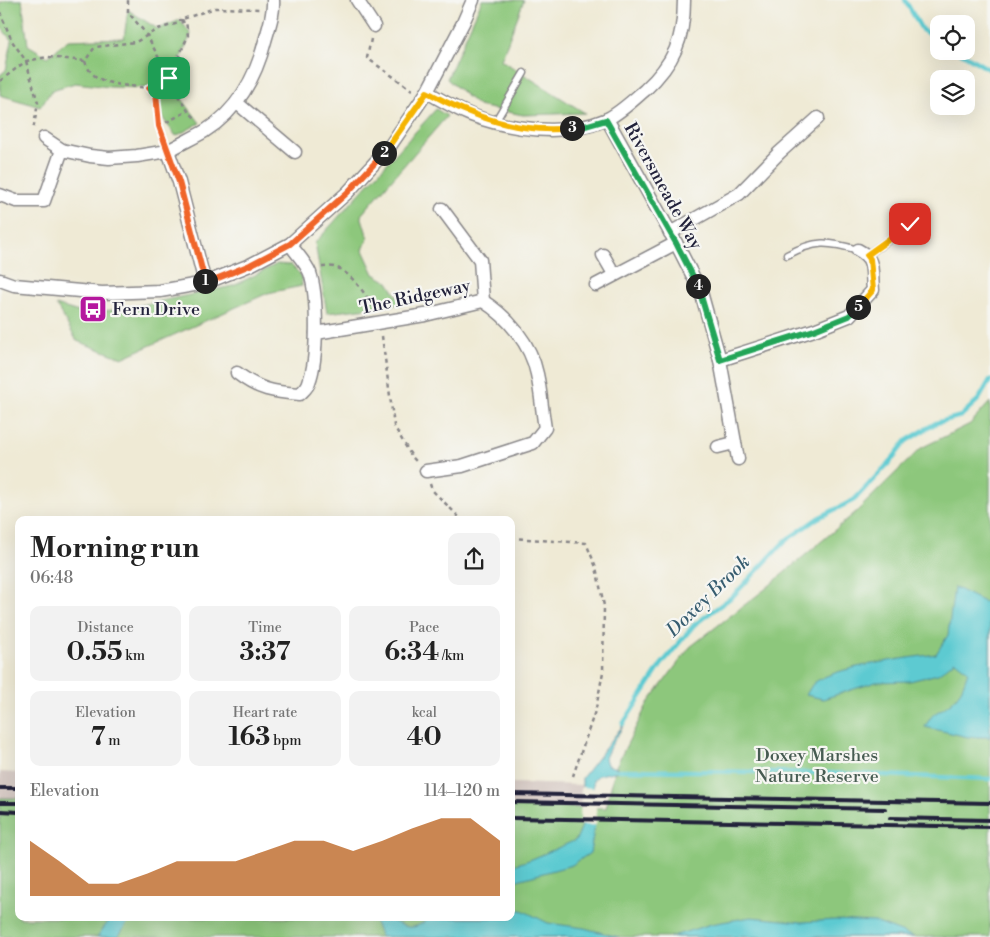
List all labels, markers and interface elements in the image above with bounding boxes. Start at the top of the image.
map controls [930,15,975,115]
button: locate [930,15,975,60]
pin [148,57,190,99]
icon: arrive [155,64,183,92]
button: layers [930,70,975,115]
pin: 3 [560,116,584,140]
street label: Riversmeade Way [619,118,708,254]
text: 3 [568,119,577,137]
pin: 2 [372,140,396,166]
text: 2 [380,144,389,162]
pin [889,203,931,245]
icon: check [896,210,924,238]
pin: 1 [192,268,218,294]
text: 1 [202,272,209,290]
street label: The Ridgeway [357,274,473,320]
pin: 4 [686,274,710,298]
text: 4 [694,277,703,295]
bus stop icon: Fern Drive [78,294,108,324]
pin: 5 [846,294,870,320]
place label: Fern Drive [112,298,200,321]
text: 5 [854,298,863,316]
text: Morning run [30,531,199,566]
button: share [448,533,500,585]
water label: Doxey Brook [660,550,755,643]
text: 06:48 [30,568,73,588]
text: Distance [77,619,134,637]
text: Time [248,619,282,637]
text: Pace [409,619,439,637]
text: 0.55 [66,637,122,668]
text: 3:37 [239,637,291,668]
text: 6:34 [384,637,439,668]
text: km [122,647,145,665]
text: /km [439,647,464,665]
text: Elevation [75,704,136,722]
text: Heart rate [233,704,297,722]
text: kcal [412,704,437,722]
text: 7 [91,722,105,753]
text: 163 [228,722,270,753]
text: 40 [407,722,442,753]
text: m [105,732,121,750]
text: bpm [270,732,302,750]
park label: Doxey Marshes Nature Reserve [755,744,879,788]
text: Elevation [30,781,99,801]
text: 114–120 m [424,781,500,801]

